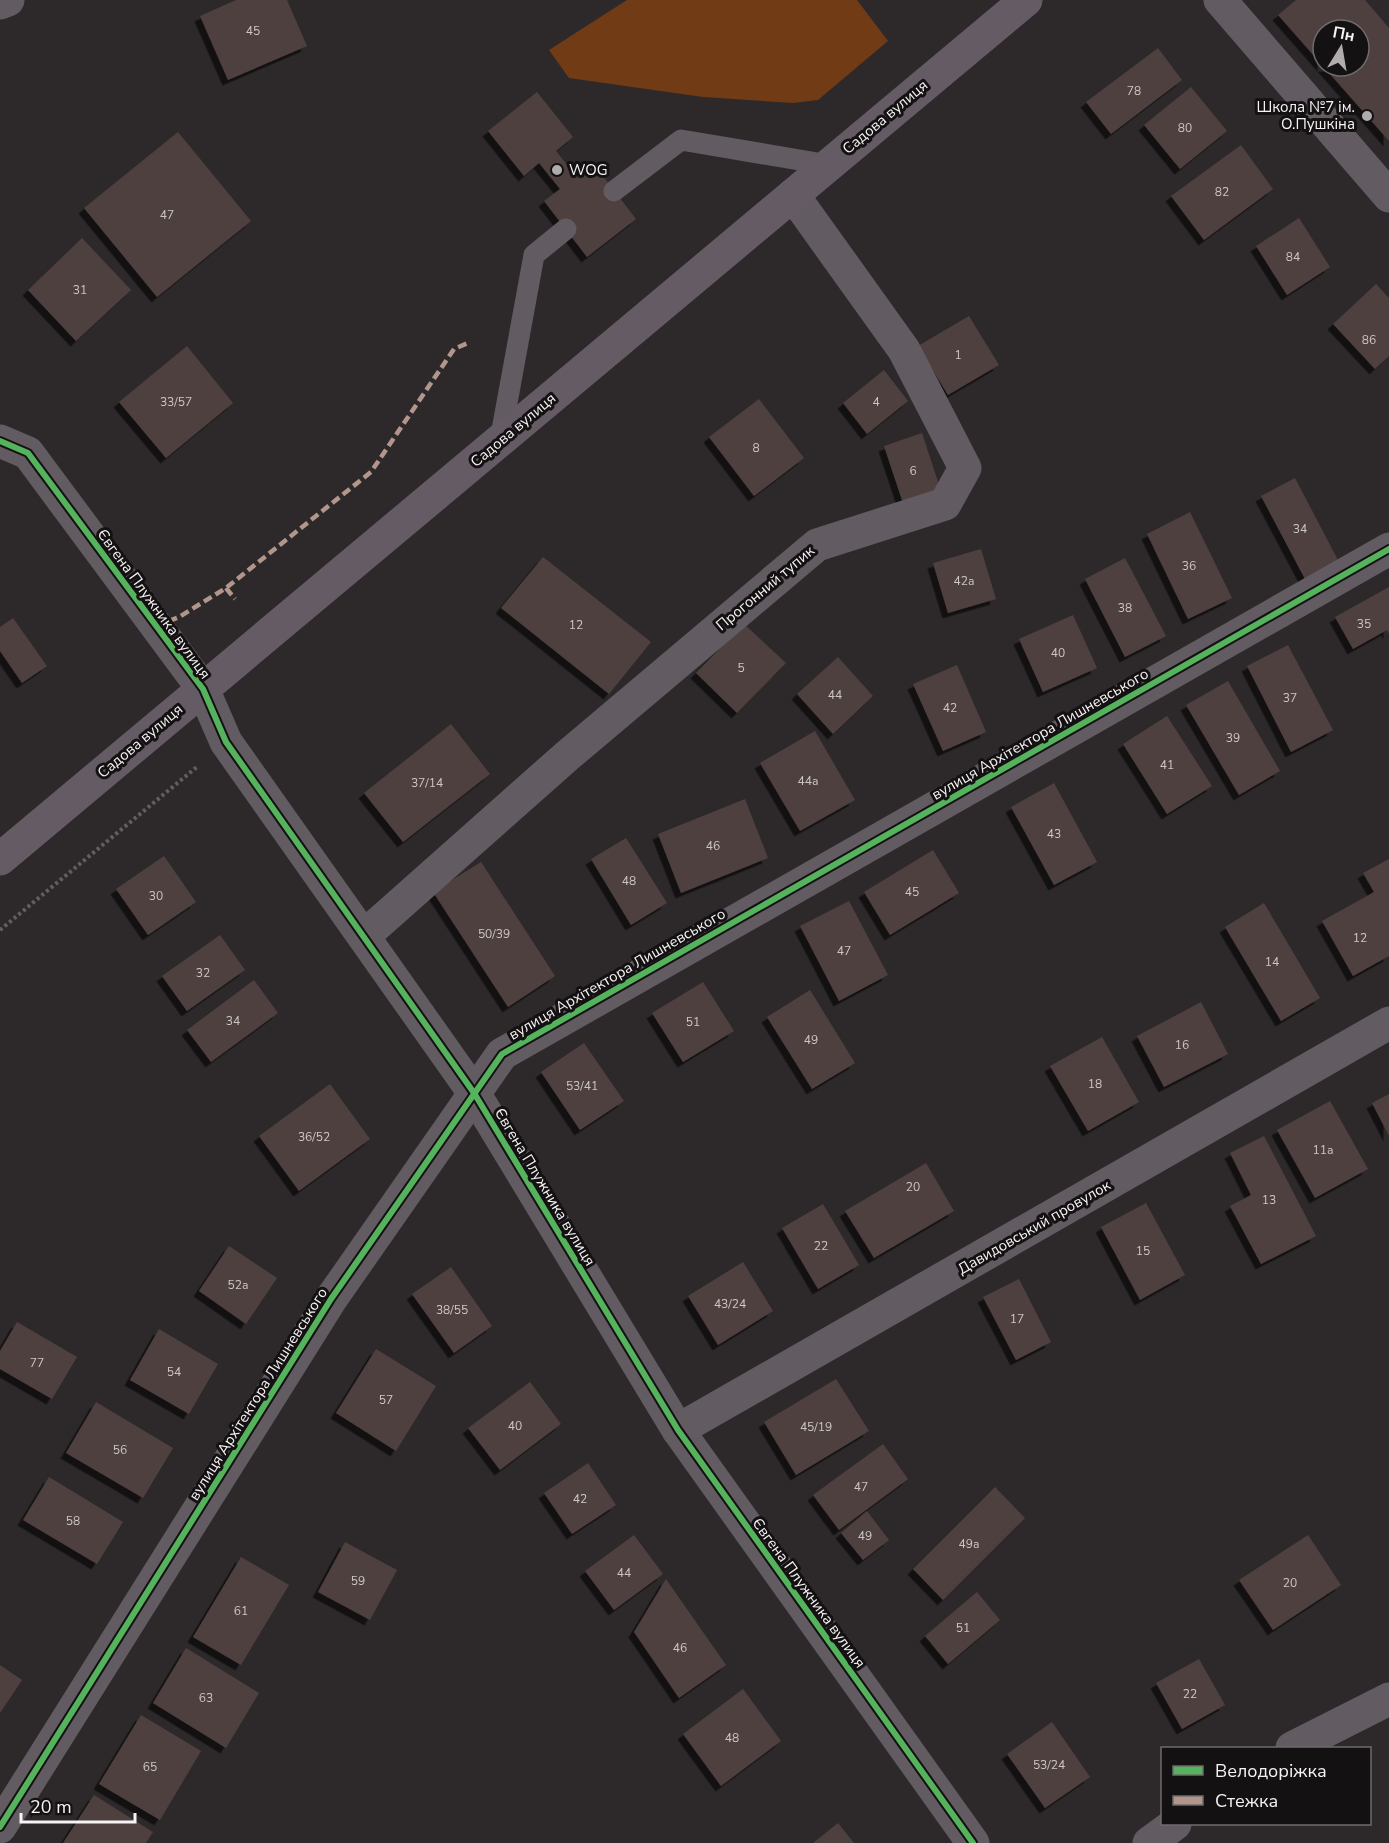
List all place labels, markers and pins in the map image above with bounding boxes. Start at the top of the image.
place label: Школа №7 ім. О.Пушкіна [1256,97,1355,134]
marker: Школа №7 ім. О.Пушкіна [1360,109,1374,123]
place label: WOG [569,160,608,180]
marker: WOG [550,163,564,177]

